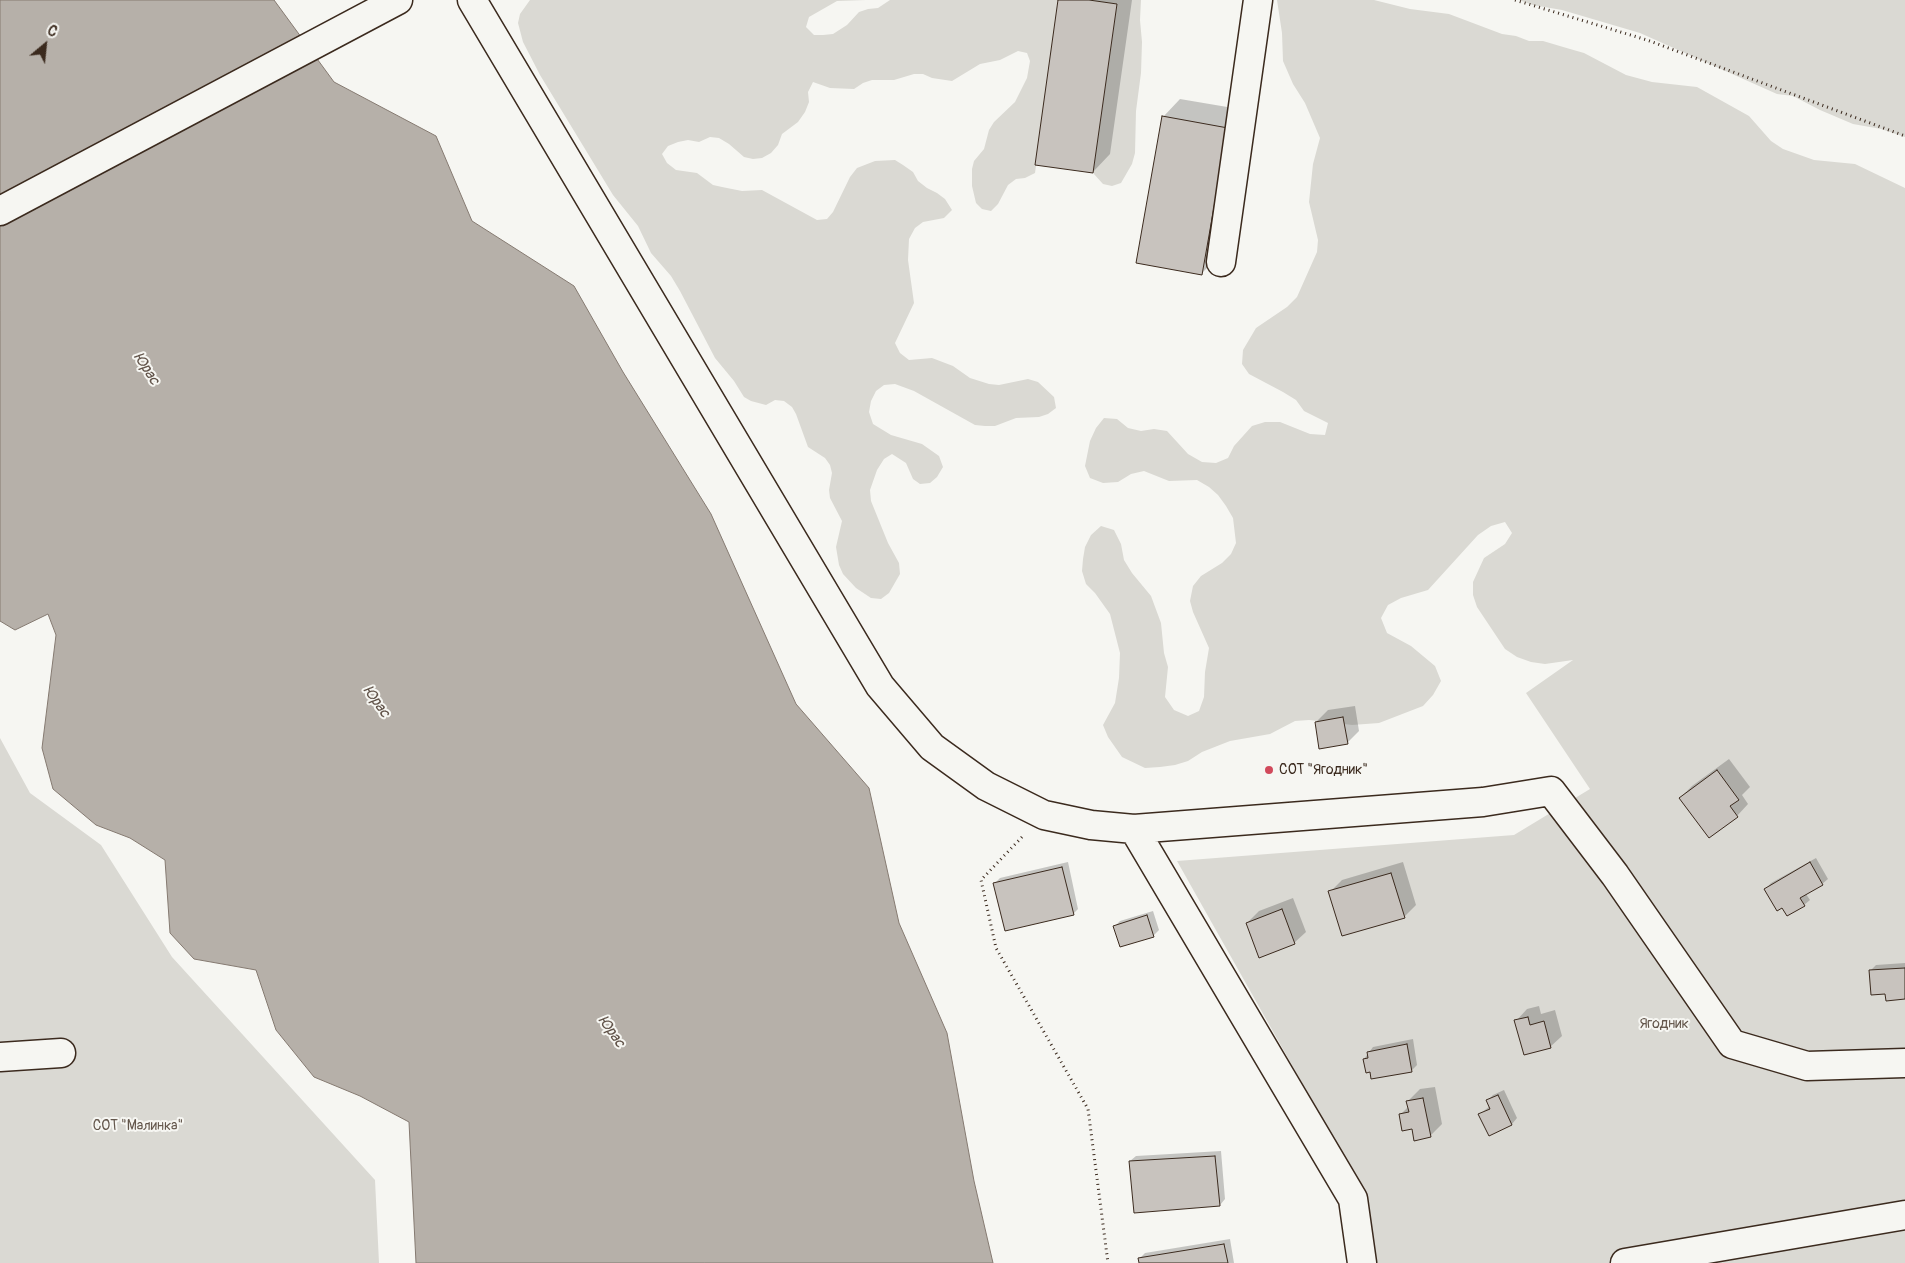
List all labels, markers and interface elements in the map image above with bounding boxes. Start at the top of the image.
north arrow [20,20,70,70]
text: С [44,22,60,41]
water label: Юрас [129,350,163,388]
water label: Юрас [359,683,393,721]
place label: СОТ "Ягодник" [1279,762,1368,778]
marker: СОТ "Ягодник" [1263,764,1275,776]
water label: Юрас [594,1013,628,1051]
park label: Ягодник [1639,1016,1689,1032]
park label: СОТ "Малинка" [93,1118,183,1134]

